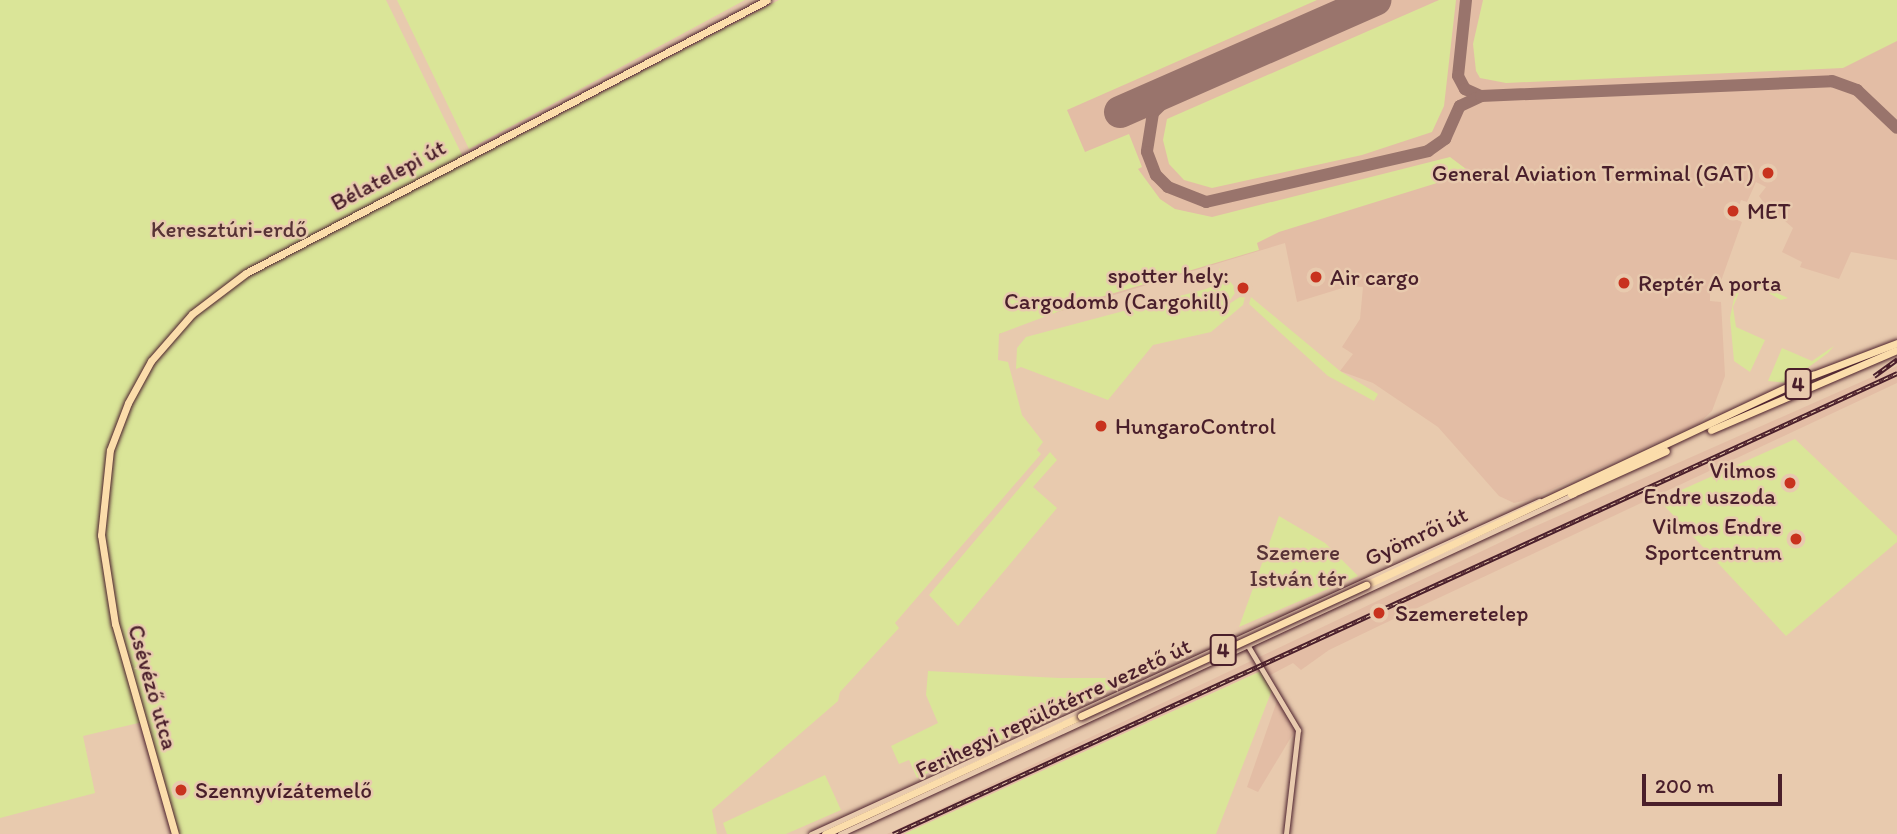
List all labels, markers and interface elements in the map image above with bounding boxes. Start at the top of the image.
street label: Bélatelepi út [326,133,450,217]
place label: General Aviation Terminal (GAT) [1434,159,1754,187]
marker: General Aviation Terminal (GAT) [1760,165,1776,181]
place label: MET [1747,197,1791,225]
marker: MET [1725,203,1741,219]
park label: Keresztúri-erdő [151,215,307,243]
place label: spotter hely: Cargodomb (Cargohill) [1004,261,1229,315]
place label: Air cargo [1330,263,1420,291]
marker: Air cargo [1308,269,1324,285]
place label: Reptér A porta [1638,269,1781,297]
marker: Reptér A porta [1616,275,1632,291]
marker: spotter hely: Cargodomb (Cargohill) [1235,280,1251,296]
road number: 4 [1784,366,1812,402]
place label: HungaroControl [1115,412,1276,440]
marker: HungaroControl [1093,418,1109,434]
place label: Vilmos Endre uszoda [1643,456,1776,510]
marker: Vilmos Endre uszoda [1782,475,1798,491]
street label: Gyömrői út [1360,500,1472,572]
place label: Vilmos Endre Sportcentrum [1645,512,1782,566]
marker: Vilmos Endre Sportcentrum [1788,531,1804,547]
park label: Szemere István tér [1250,538,1346,592]
place label: Szemeretelep [1395,599,1528,627]
marker: Szemeretelep [1369,603,1389,623]
street label: Csévéző utca [122,621,184,753]
street label: Ferihegyi repülőtérre vezető út [911,632,1195,784]
road number: 4 [1209,632,1237,668]
scale bar [1645,760,1785,804]
text: 200 m [1655,773,1714,798]
place label: Szennyvízátemelő [195,776,372,804]
marker: Szennyvízátemelő [173,782,189,798]

